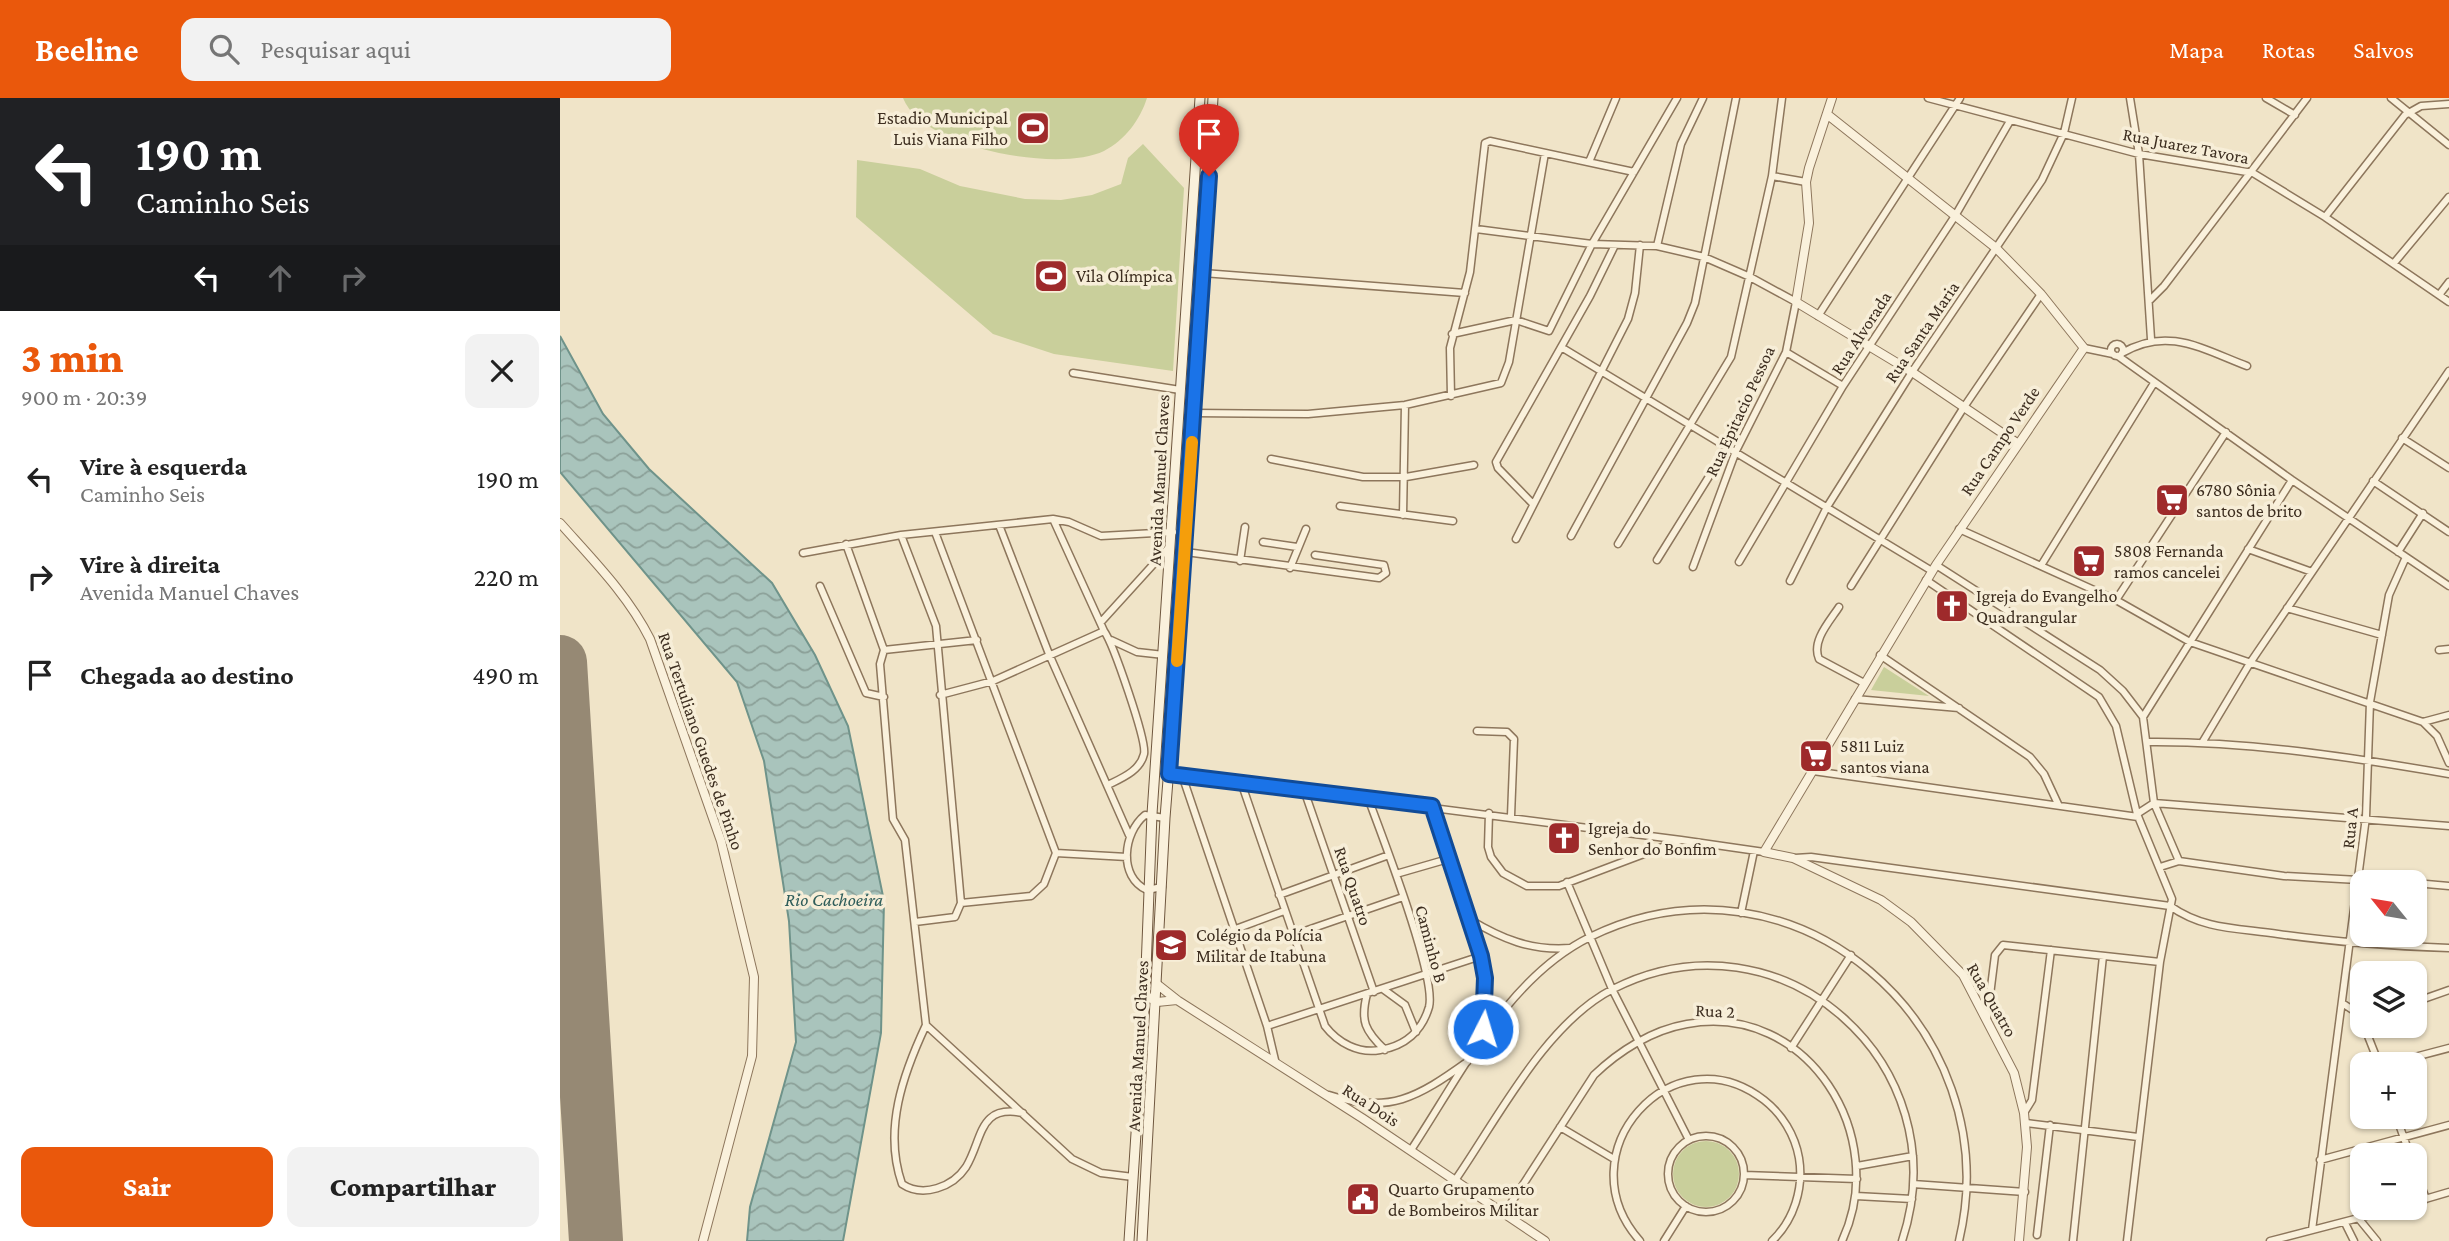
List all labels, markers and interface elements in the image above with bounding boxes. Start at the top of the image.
search box [181,18,671,81]
icon: search [205,30,243,68]
text: Beeline [35,31,139,68]
text: Pesquisar aqui [261,35,411,64]
text: Mapa [2169,36,2224,63]
text: Rotas [2262,36,2315,63]
text: Salvos [2353,36,2414,63]
pin [1179,104,1239,176]
place label: Estadio Municipal Luis Viana Filho [877,108,1008,149]
sports icon: Estadio Municipal Luis Viana Filho [1014,109,1052,147]
icon: arrive [1190,115,1228,153]
street label: Rua Juarez Tavora [2121,124,2251,168]
icon: left [21,126,112,217]
text: 190 m [136,126,262,181]
text: Caminho Seis [136,184,310,220]
sports icon: Vila Olímpica [1032,257,1070,295]
icon: left [188,259,226,297]
icon: ahead [261,259,299,297]
icon: right [334,259,372,297]
place label: Vila Olímpica [1076,266,1173,286]
street label: Rua Santa Maria [1881,278,1963,386]
street label: Rua Alvorada [1827,288,1895,378]
text: 3 min [21,334,124,381]
button: close [465,334,539,408]
street label: Rua Epitacio Pessoa [1701,343,1779,479]
street label: Rua Campo Verde [1956,383,2044,499]
text: 900 m · 20:39 [21,384,147,410]
street label: Avenida Manuel Chaves [1145,394,1173,566]
text: Vire à esquerda [80,452,247,481]
icon: left [21,460,59,498]
text: 190 m [477,465,539,494]
place label: 6780 Sônia santos de brito [2196,480,2302,521]
text: Caminho Seis [80,481,205,507]
supermarket icon: 6780 Sônia santos de brito [2153,481,2191,519]
place label: 5808 Fernanda ramos cancelei [2114,541,2224,582]
supermarket icon: 5808 Fernanda ramos cancelei [2070,542,2108,580]
text: Vire à direita [80,550,220,579]
icon: right [21,558,59,596]
text: 220 m [474,563,539,592]
text: Avenida Manuel Chaves [80,579,299,605]
place label: Igreja do Evangelho Quadrangular [1976,586,2117,627]
church icon: Igreja do Evangelho Quadrangular [1933,587,1971,625]
street label: Rua Tertuliano Guedes de Pinho [654,629,748,853]
icon: arrive [21,656,59,694]
text: Chegada ao destino [80,661,294,690]
text: 490 m [472,661,539,690]
place label: 5811 Luiz santos viana [1840,736,1930,777]
supermarket icon: 5811 Luiz santos viana [1797,737,1835,775]
street label: Rua A [2338,806,2362,850]
place label: Igreja do Senhor do Bonfim [1588,818,1717,859]
church icon: Igreja do Senhor do Bonfim [1545,819,1583,857]
street label: Rua Quatro [1330,844,1376,928]
north arrow [2350,870,2427,947]
map controls [2350,870,2427,1220]
water label: Rio Cachoeira [785,889,883,910]
street label: Caminho B [1411,903,1451,985]
place label: Colégio da Polícia Militar de Itabuna [1196,925,1326,966]
school or university icon: Colégio da Polícia Militar de Itabuna [1152,926,1190,964]
street label: Avenida Manuel Chaves [1124,960,1152,1132]
street label: Rua Quatro [1963,960,2021,1041]
button: layers [2350,961,2427,1038]
position arrow [1446,992,1520,1066]
street label: Rua 2 [1695,1000,1735,1022]
button: + [2350,1052,2427,1129]
street label: Rua Dois [1339,1079,1403,1131]
button: − [2350,1143,2427,1220]
button: Sair [21,1147,273,1227]
button: Compartilhar [287,1147,539,1227]
place label: Quarto Grupamento de Bombeiros Militar [1388,1179,1540,1220]
public building icon: Quarto Grupamento de Bombeiros Militar [1344,1180,1382,1218]

